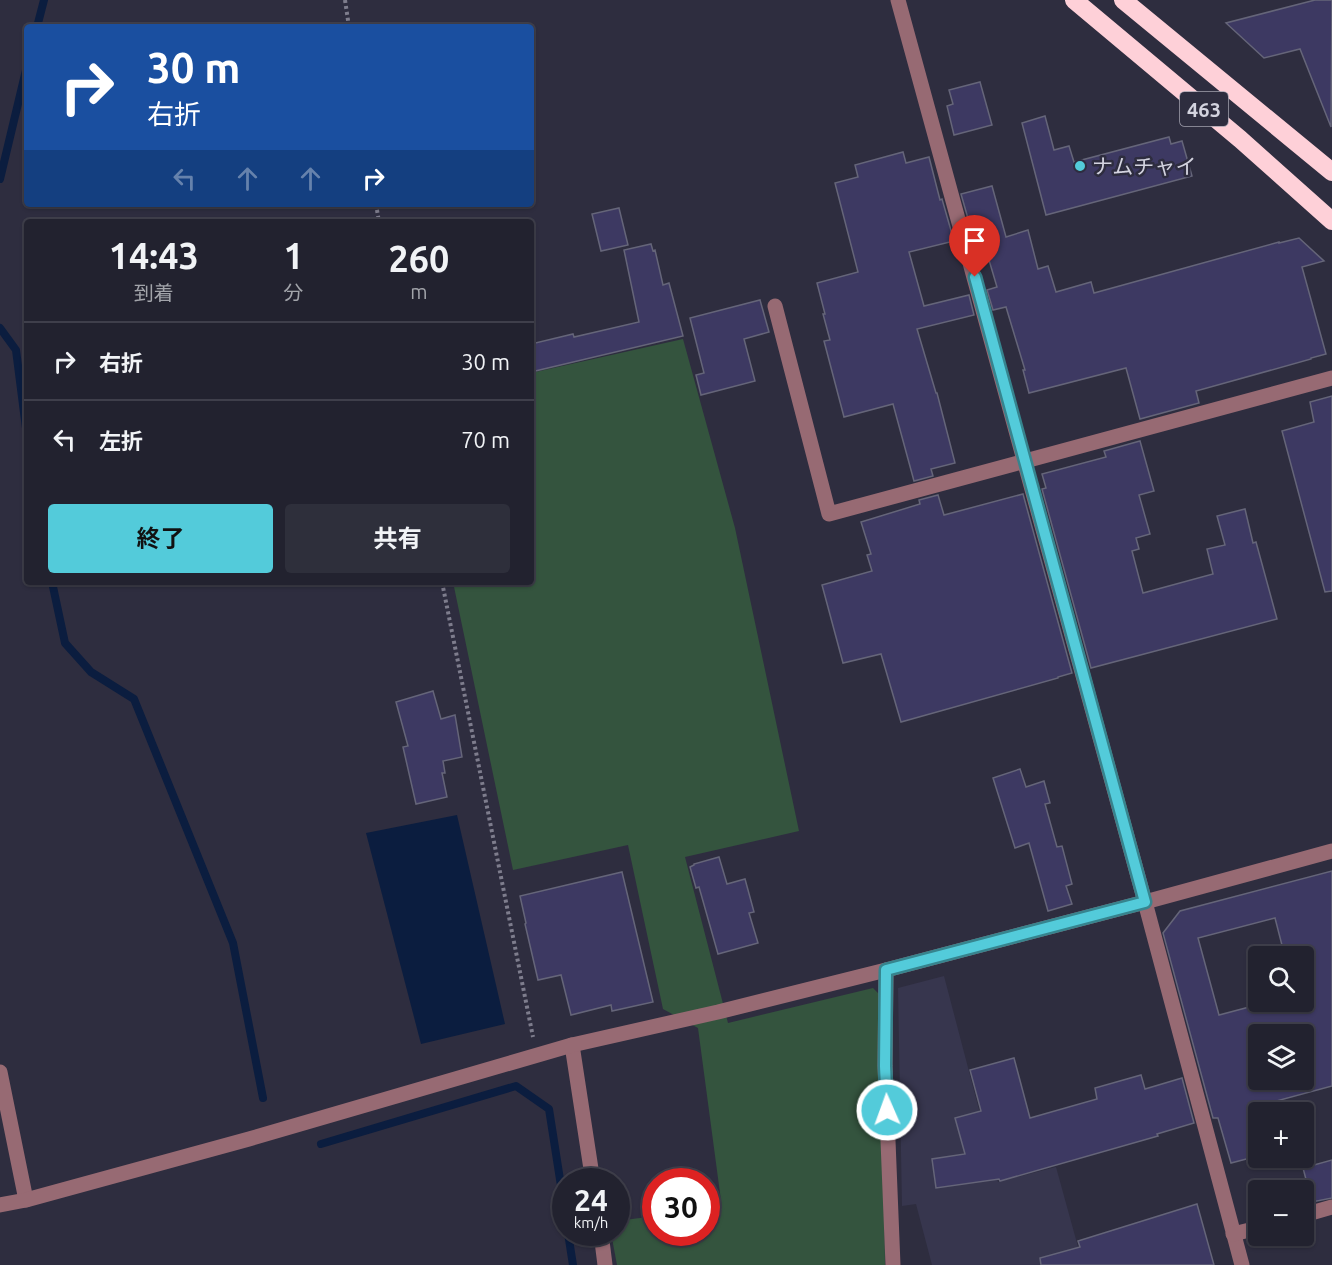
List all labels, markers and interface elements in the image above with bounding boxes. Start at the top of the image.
text: 30 m [147,44,241,91]
icon: right [48,48,126,126]
road number: 463 [1180,92,1228,126]
text: 右折 [147,99,201,129]
place label: ナムチャイ [1092,154,1196,178]
marker: ナムチャイ [1073,159,1087,173]
icon: left [168,162,201,195]
icon: ahead [231,162,264,195]
icon: ahead [294,162,327,195]
icon: right [357,162,390,195]
pin [949,215,1000,277]
icon: arrive [958,224,991,257]
text: 14:43 [109,235,199,276]
text: 1 [283,235,304,276]
text: 260 [388,238,449,279]
text: m [410,280,428,303]
text: 到着 [134,281,174,304]
text: 分 [284,281,304,304]
icon: right [48,345,81,378]
text: 30 m [461,349,510,374]
text: 右折 [99,350,143,375]
icon: left [48,423,81,456]
text: 70 m [461,427,510,452]
text: 左折 [99,428,143,453]
button: 終了 [48,504,273,573]
button: 共有 [285,504,510,573]
map controls [1248,946,1314,1246]
button: search [1248,946,1314,1012]
button: layers [1248,1024,1314,1090]
position arrow [855,1078,919,1142]
button: + [1248,1102,1314,1168]
speed limit sign: 30 [642,1168,720,1246]
button: − [1248,1180,1314,1246]
text: 24 [574,1183,608,1217]
text: km/h [574,1214,608,1231]

